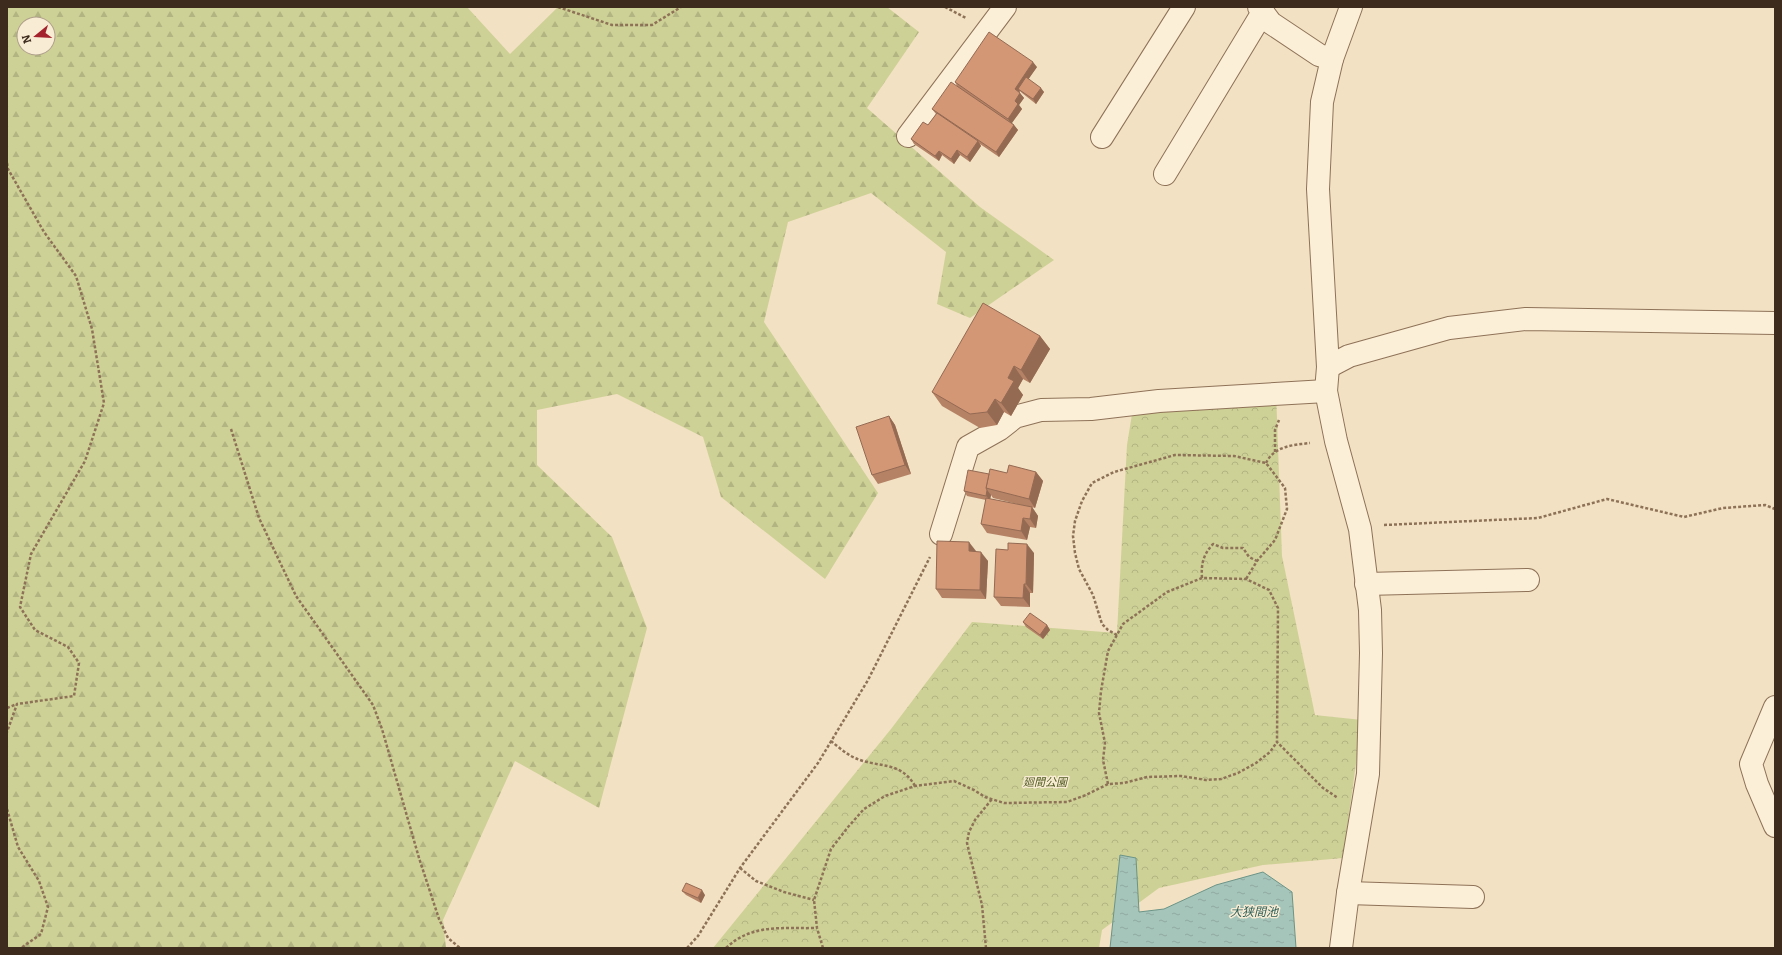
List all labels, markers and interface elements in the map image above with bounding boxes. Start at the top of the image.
north arrow [16,16,56,56]
text: N [19,32,34,45]
park label: 廻間公園 [1023,776,1069,789]
water label: 大狭間池 [1230,905,1279,919]

